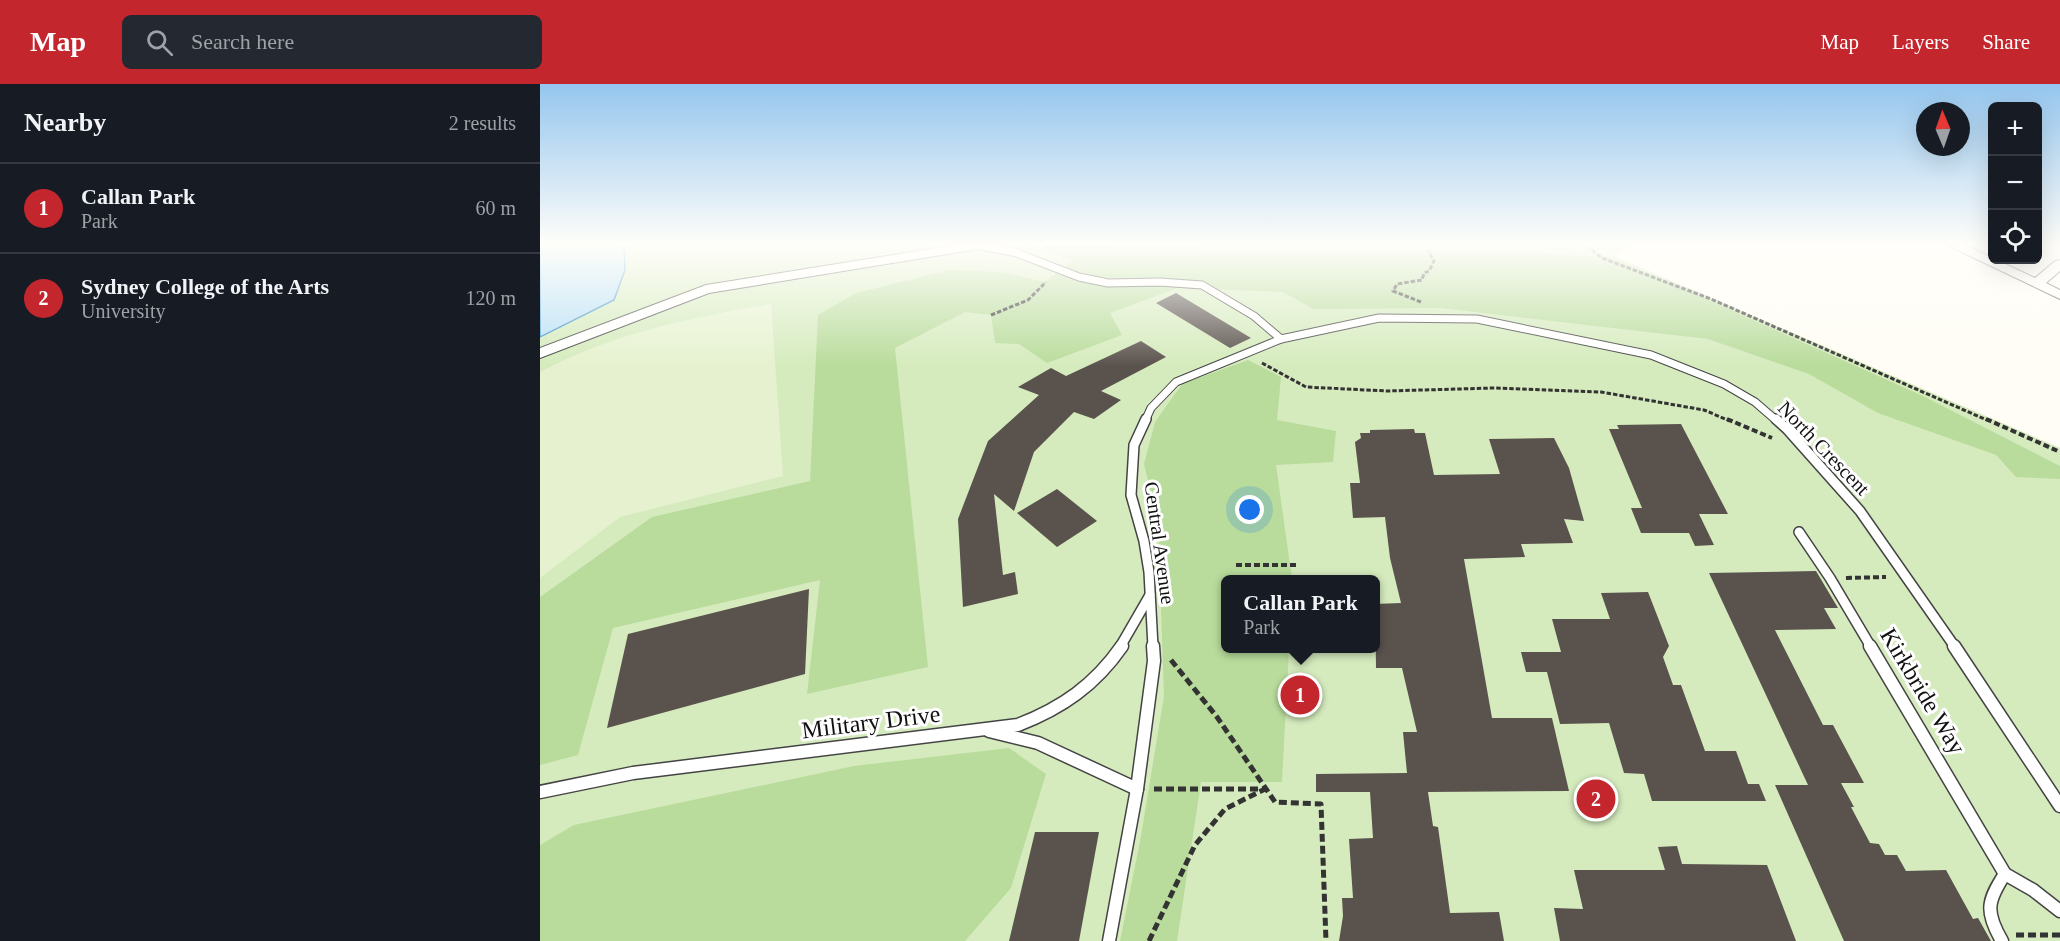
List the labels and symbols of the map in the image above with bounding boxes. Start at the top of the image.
north arrow [1916,102,1970,156]
street label: North Crescent [1774,397,1874,500]
street label: Central Avenue [1141,480,1180,606]
your location [1235,495,1264,524]
street label: Kirkbride Way [1875,623,1971,759]
pin: 1 [1280,672,1320,718]
street label: Military Drive [800,701,942,743]
pin: 2 [1576,776,1616,822]

